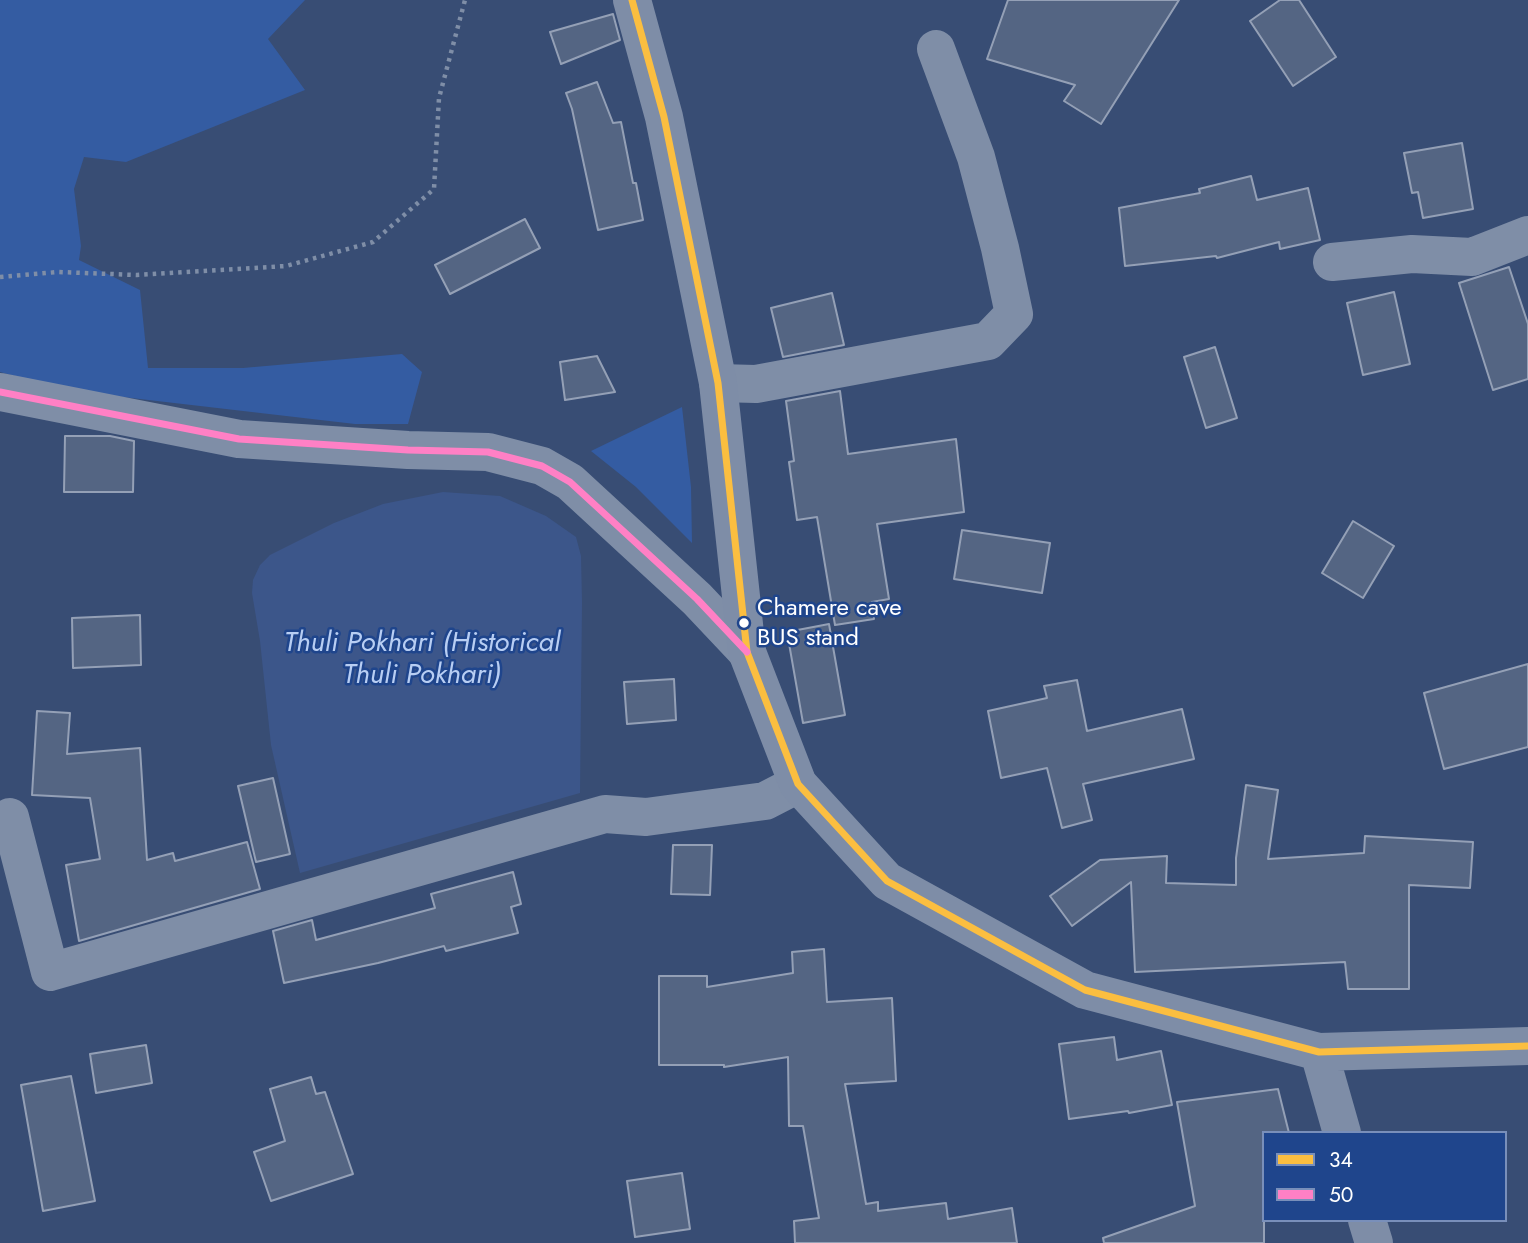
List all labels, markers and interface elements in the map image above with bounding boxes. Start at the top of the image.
place label: Chamere cave BUS stand [757,595,902,651]
marker: Chamere cave BUS stand [737,616,751,630]
water label: Thuli Pokhari (Historical Thuli Pokhari) [284,627,560,693]
legend [1262,1131,1507,1222]
text: 34 [1329,1145,1353,1175]
text: 50 [1329,1180,1353,1210]

